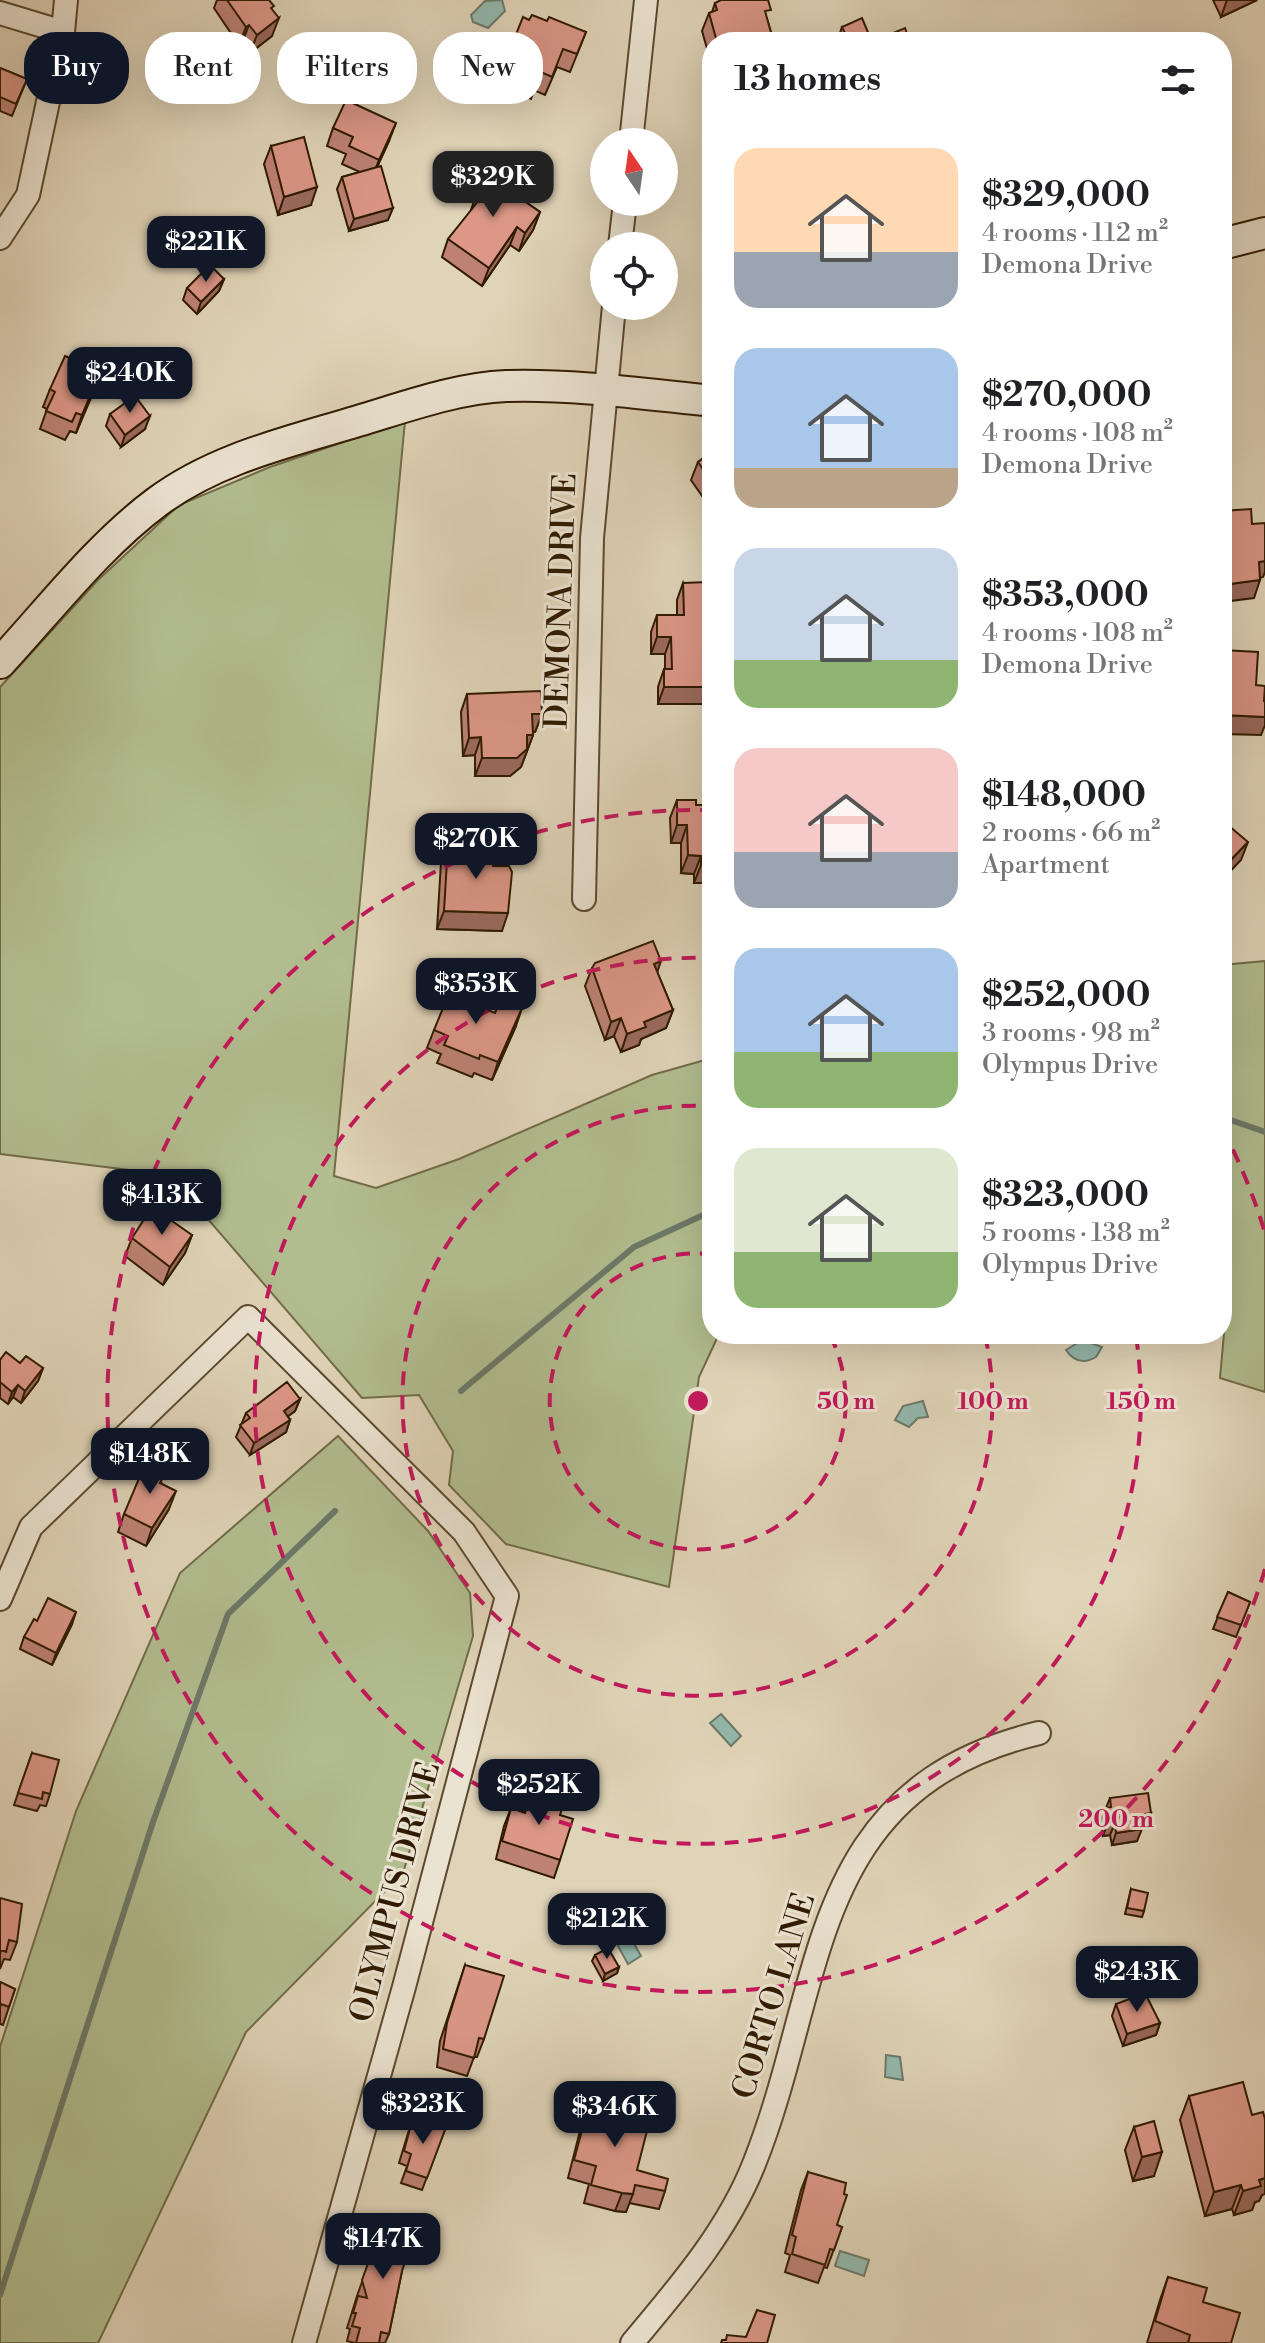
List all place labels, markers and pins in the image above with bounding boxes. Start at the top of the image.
pin: $329K [437,151,549,219]
pin: $221K [150,216,262,284]
pin: $240K [74,347,186,415]
pin: $270K [420,813,532,881]
pin: $353K [420,958,532,1026]
pin: $413K [106,1169,218,1237]
centre of rings [684,1387,712,1415]
pin: $148K [94,1428,206,1496]
pin: $252K [483,1759,595,1827]
pin: $212K [551,1893,663,1961]
pin: $243K [1081,1946,1193,2014]
pin: $323K [367,2078,479,2146]
pin: $346K [559,2081,671,2149]
pin: $147K [327,2213,439,2281]

